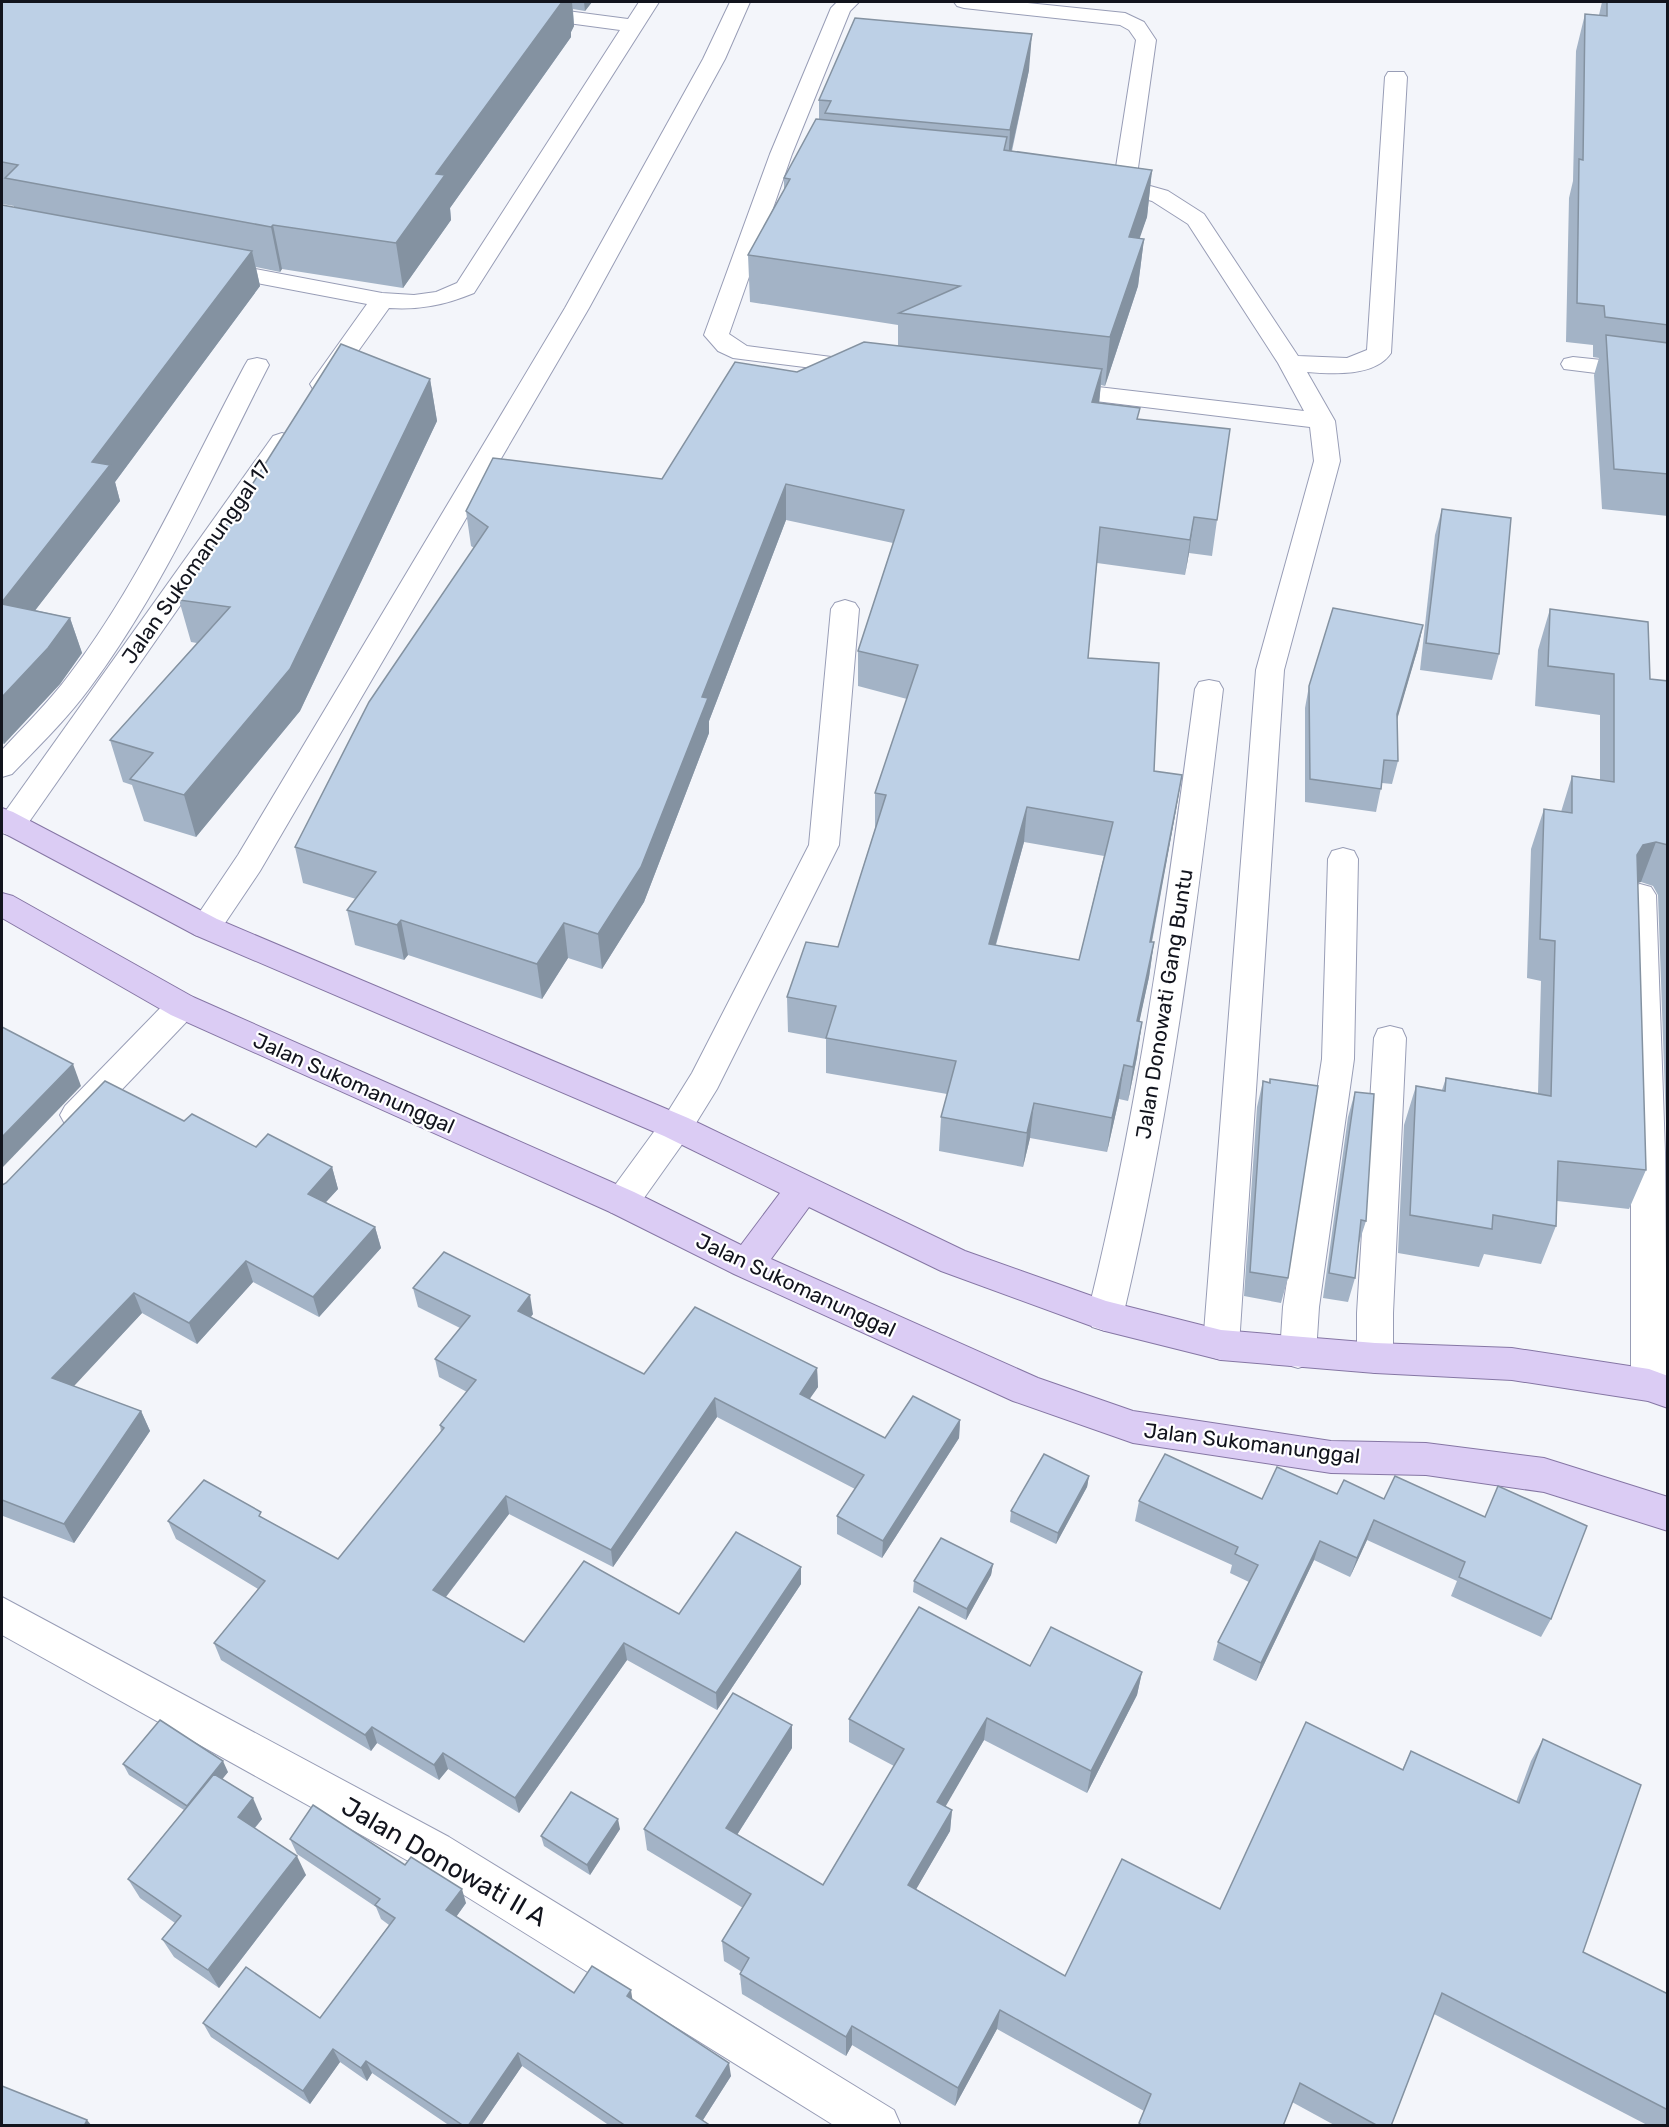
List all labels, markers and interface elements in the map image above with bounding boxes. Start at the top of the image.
street label: Jalan Sukomanunggal 17 [116,455,276,668]
street label: Jalan Donowati Gang Buntu [1130,867,1198,1141]
street label: Jalan Sukomanunggal [250,1027,458,1139]
street label: Jalan Sukomanunggal [692,1228,900,1342]
street label: Jalan Sukomanunggal [1142,1417,1362,1469]
street label: Jalan Donowati II A [336,1791,552,1933]

